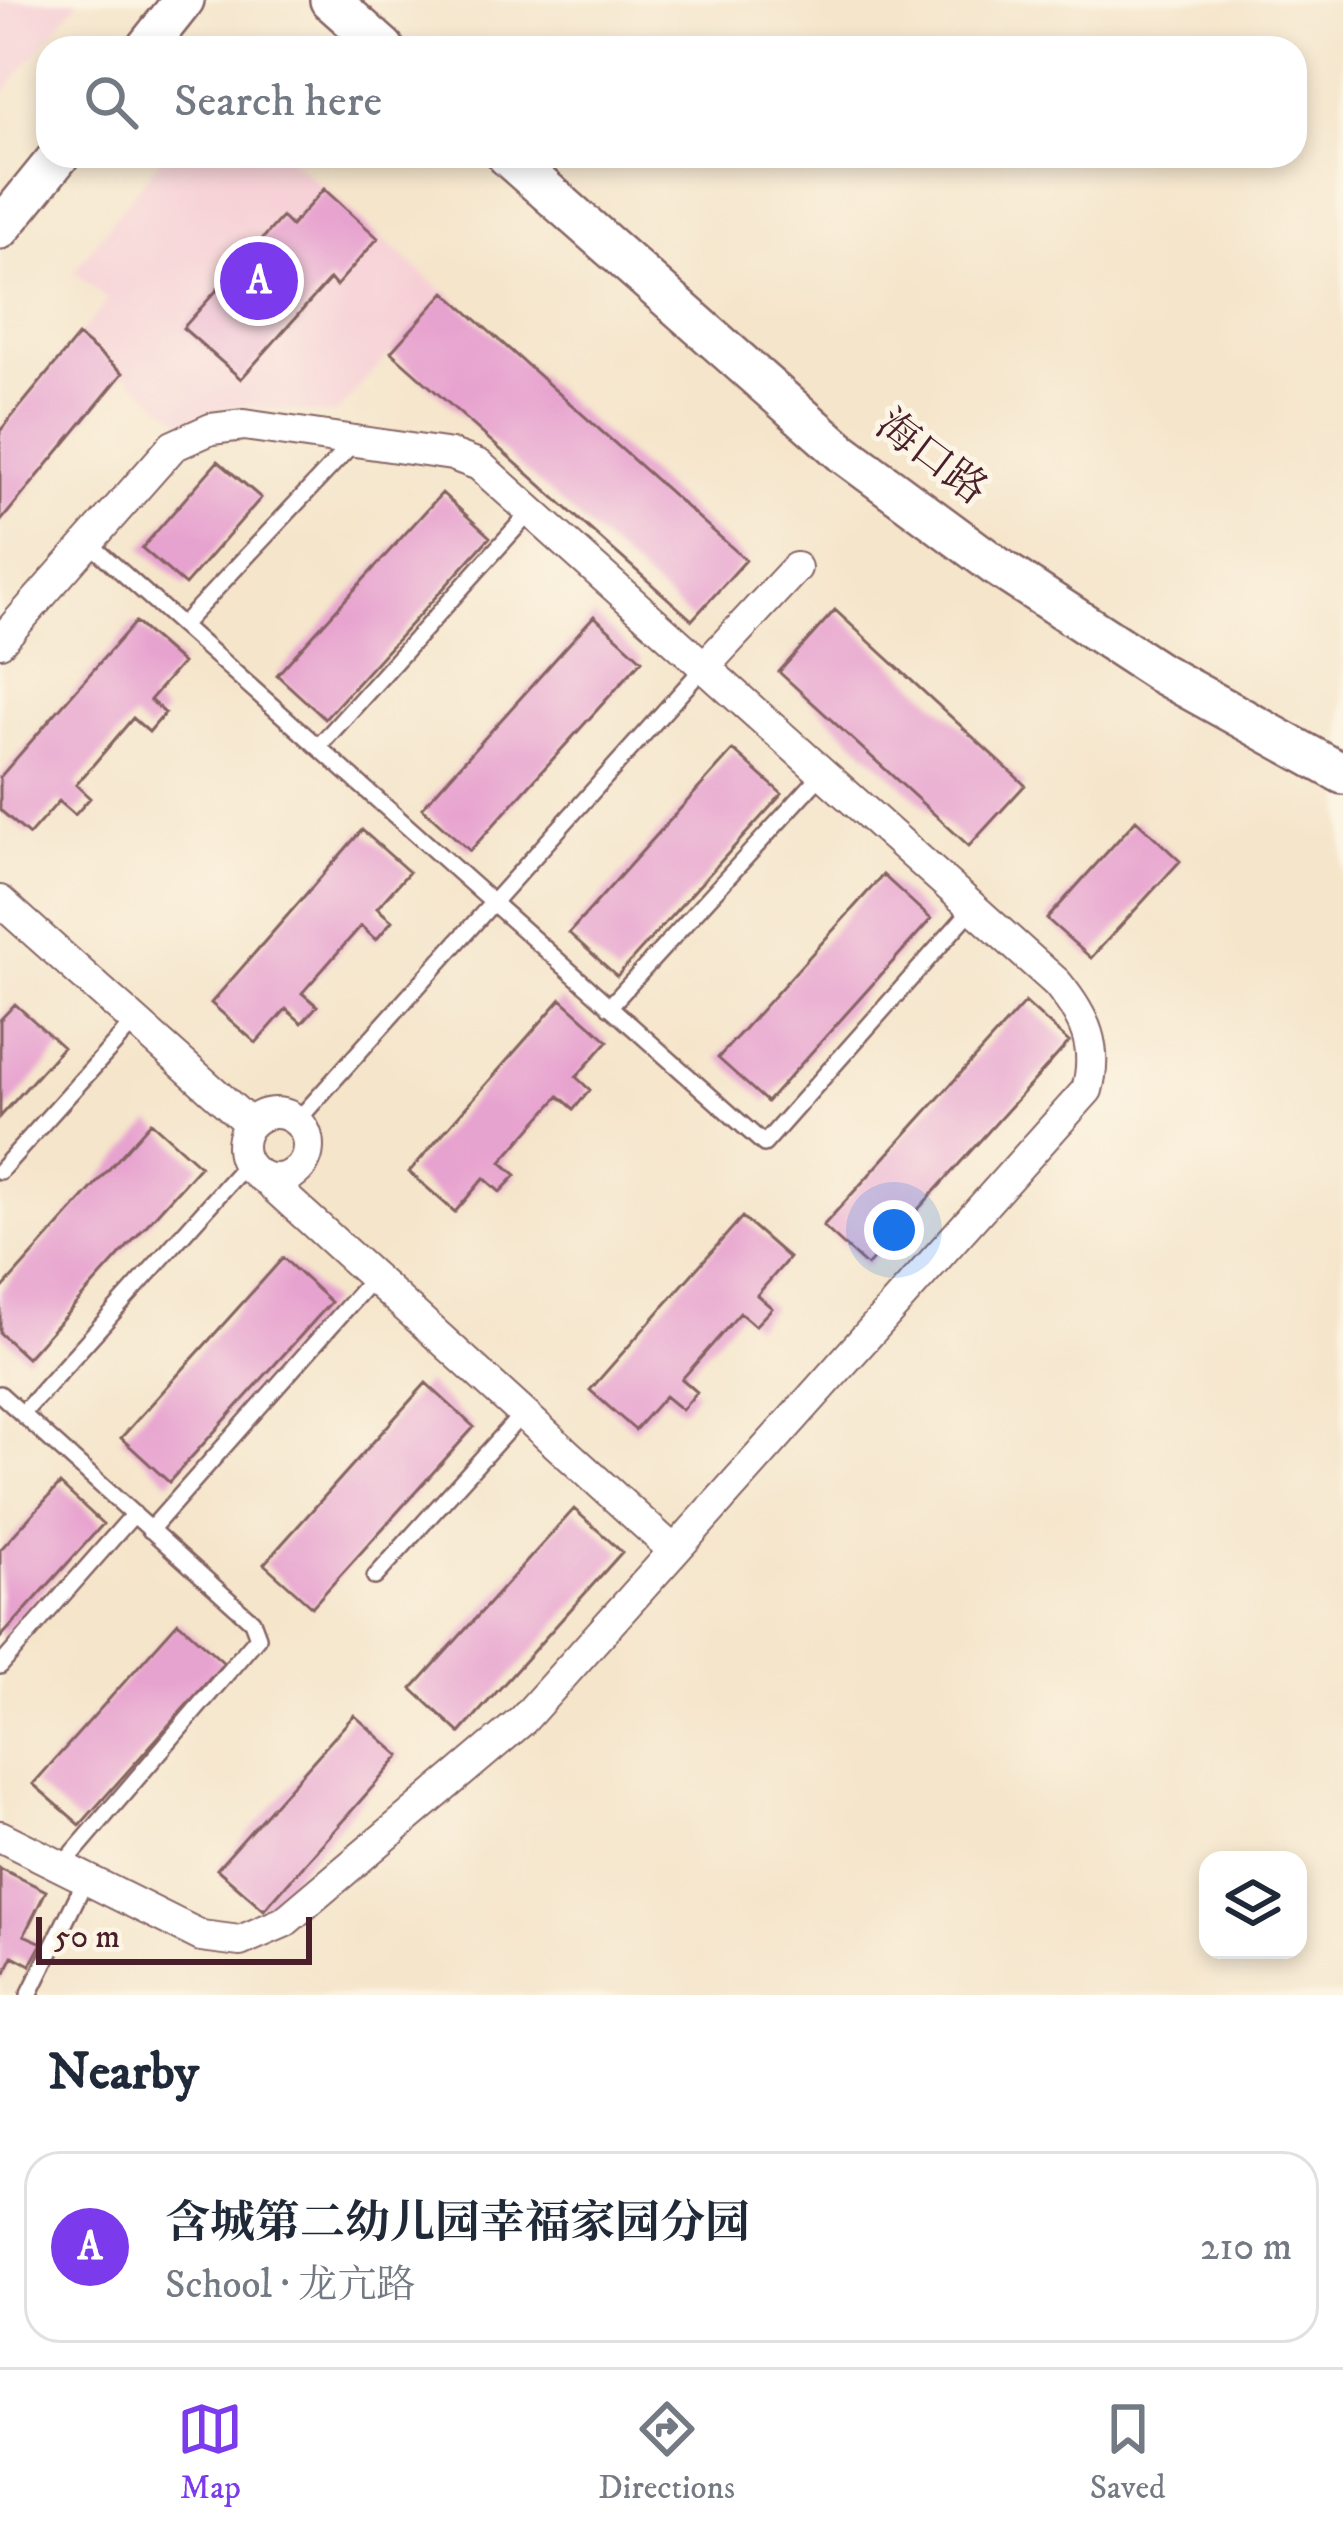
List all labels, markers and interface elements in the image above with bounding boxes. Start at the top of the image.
search box [36,36,1307,168]
icon: search [78,69,144,135]
text: Search here [174,74,382,130]
pin: A [220,236,298,326]
street label: 海口路 [865,399,997,517]
your location [864,1200,924,1260]
map controls [1199,1851,1307,1959]
button: layers [1199,1851,1307,1959]
scale bar [36,1911,312,1964]
text: 50 m [54,1917,120,1958]
text: Nearby [48,2041,199,2105]
text: 含城第二幼儿园幸福家园分园 [165,2196,750,2252]
text: A [78,2223,102,2272]
text: 210 m [1200,2223,1292,2272]
text: School · 龙亢路 [165,2261,415,2310]
tab: Map [177,2396,243,2509]
tab: Directions [598,2396,735,2509]
tab: Saved [1090,2396,1166,2509]

